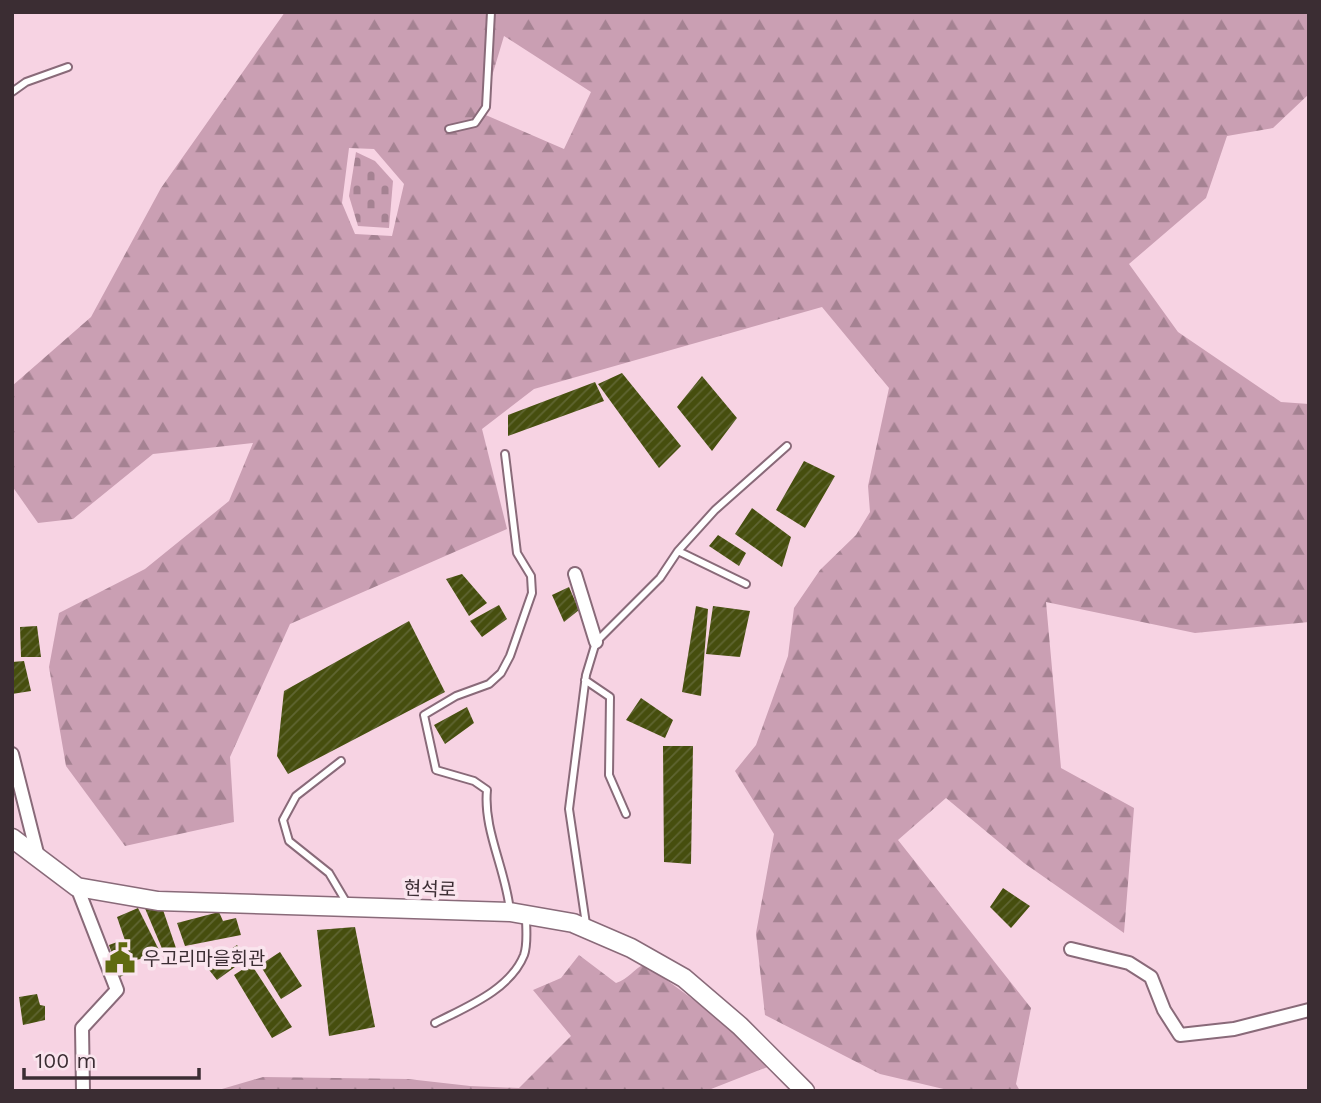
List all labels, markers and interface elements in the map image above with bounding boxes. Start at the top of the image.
street label: 현석로 [403,877,457,901]
public building icon: 우고리마을회관 [103,941,137,975]
place label: 우고리마을회관 [143,947,265,970]
scale bar [24,1036,200,1080]
text: 100 m [35,1048,97,1073]

